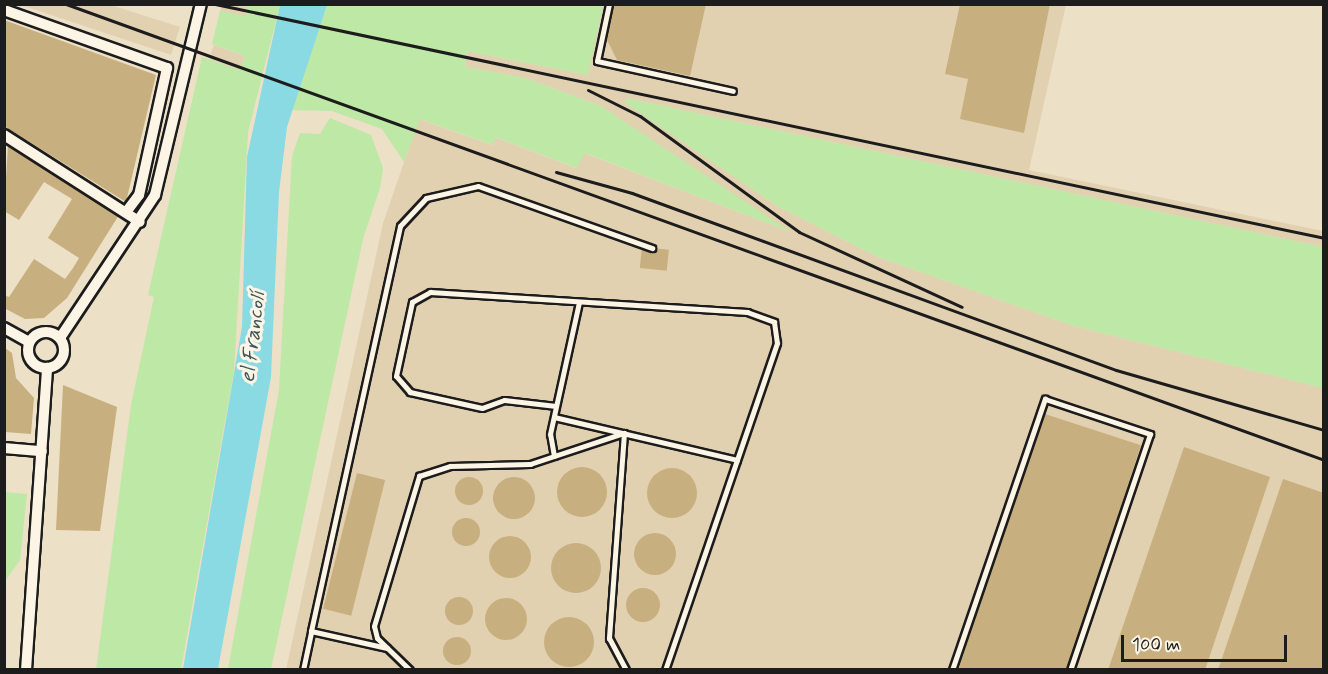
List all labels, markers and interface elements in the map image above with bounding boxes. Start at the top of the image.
water label: el Francolí [235,288,271,386]
scale bar [1124,623,1290,661]
text: 100 m [1132,633,1180,657]

